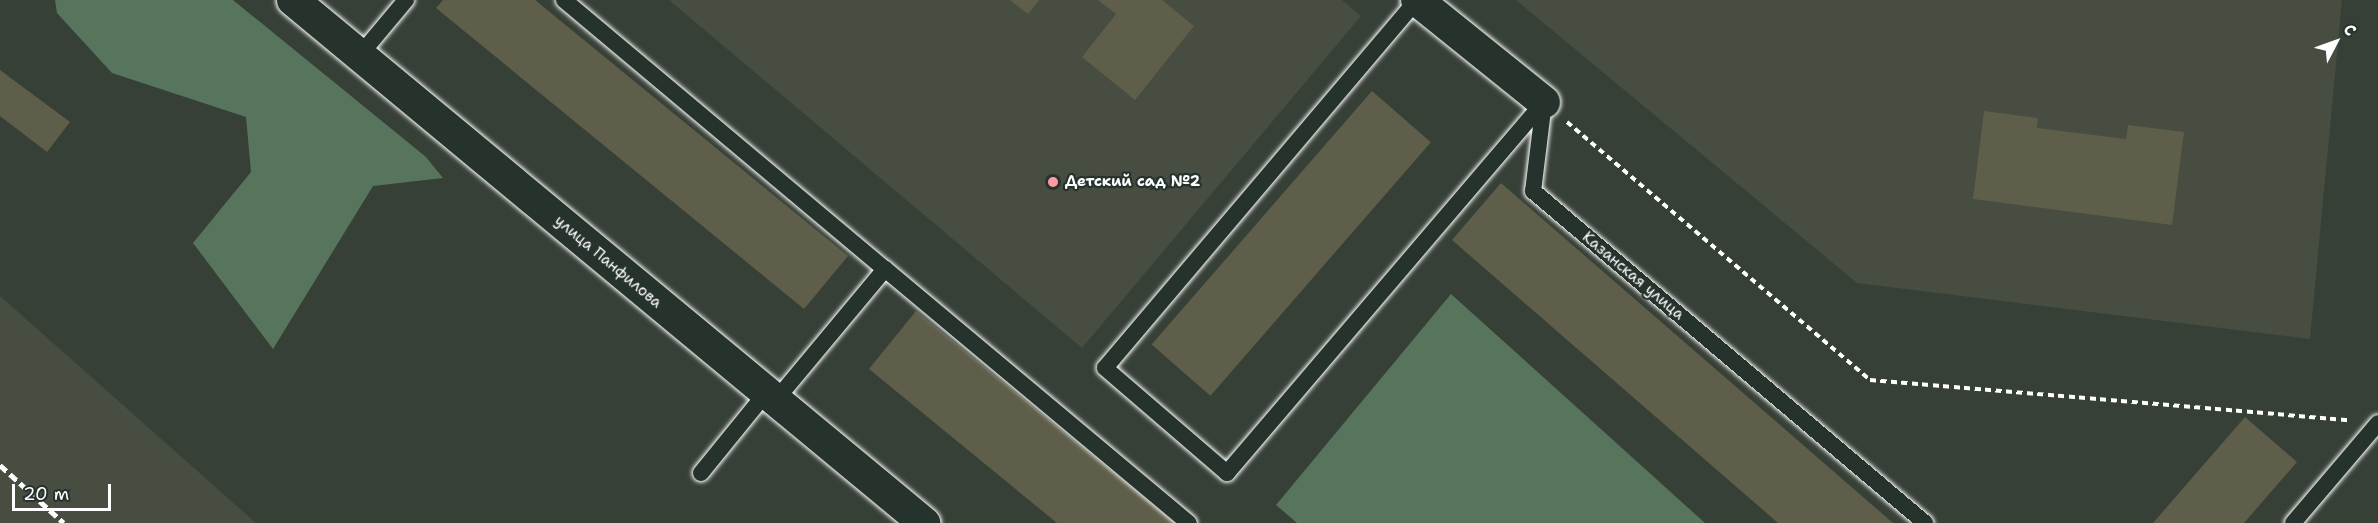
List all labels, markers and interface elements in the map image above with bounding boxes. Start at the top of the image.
north arrow [2306,12,2366,72]
text: С [2339,19,2361,40]
place label: Детский сад №2 [1065,173,1200,191]
marker: Детский сад №2 [1046,175,1060,189]
street label: улица Панфилова [551,212,665,312]
street label: Казанская улица [1578,228,1688,324]
scale bar [15,472,114,510]
text: 20 m [23,482,69,506]

